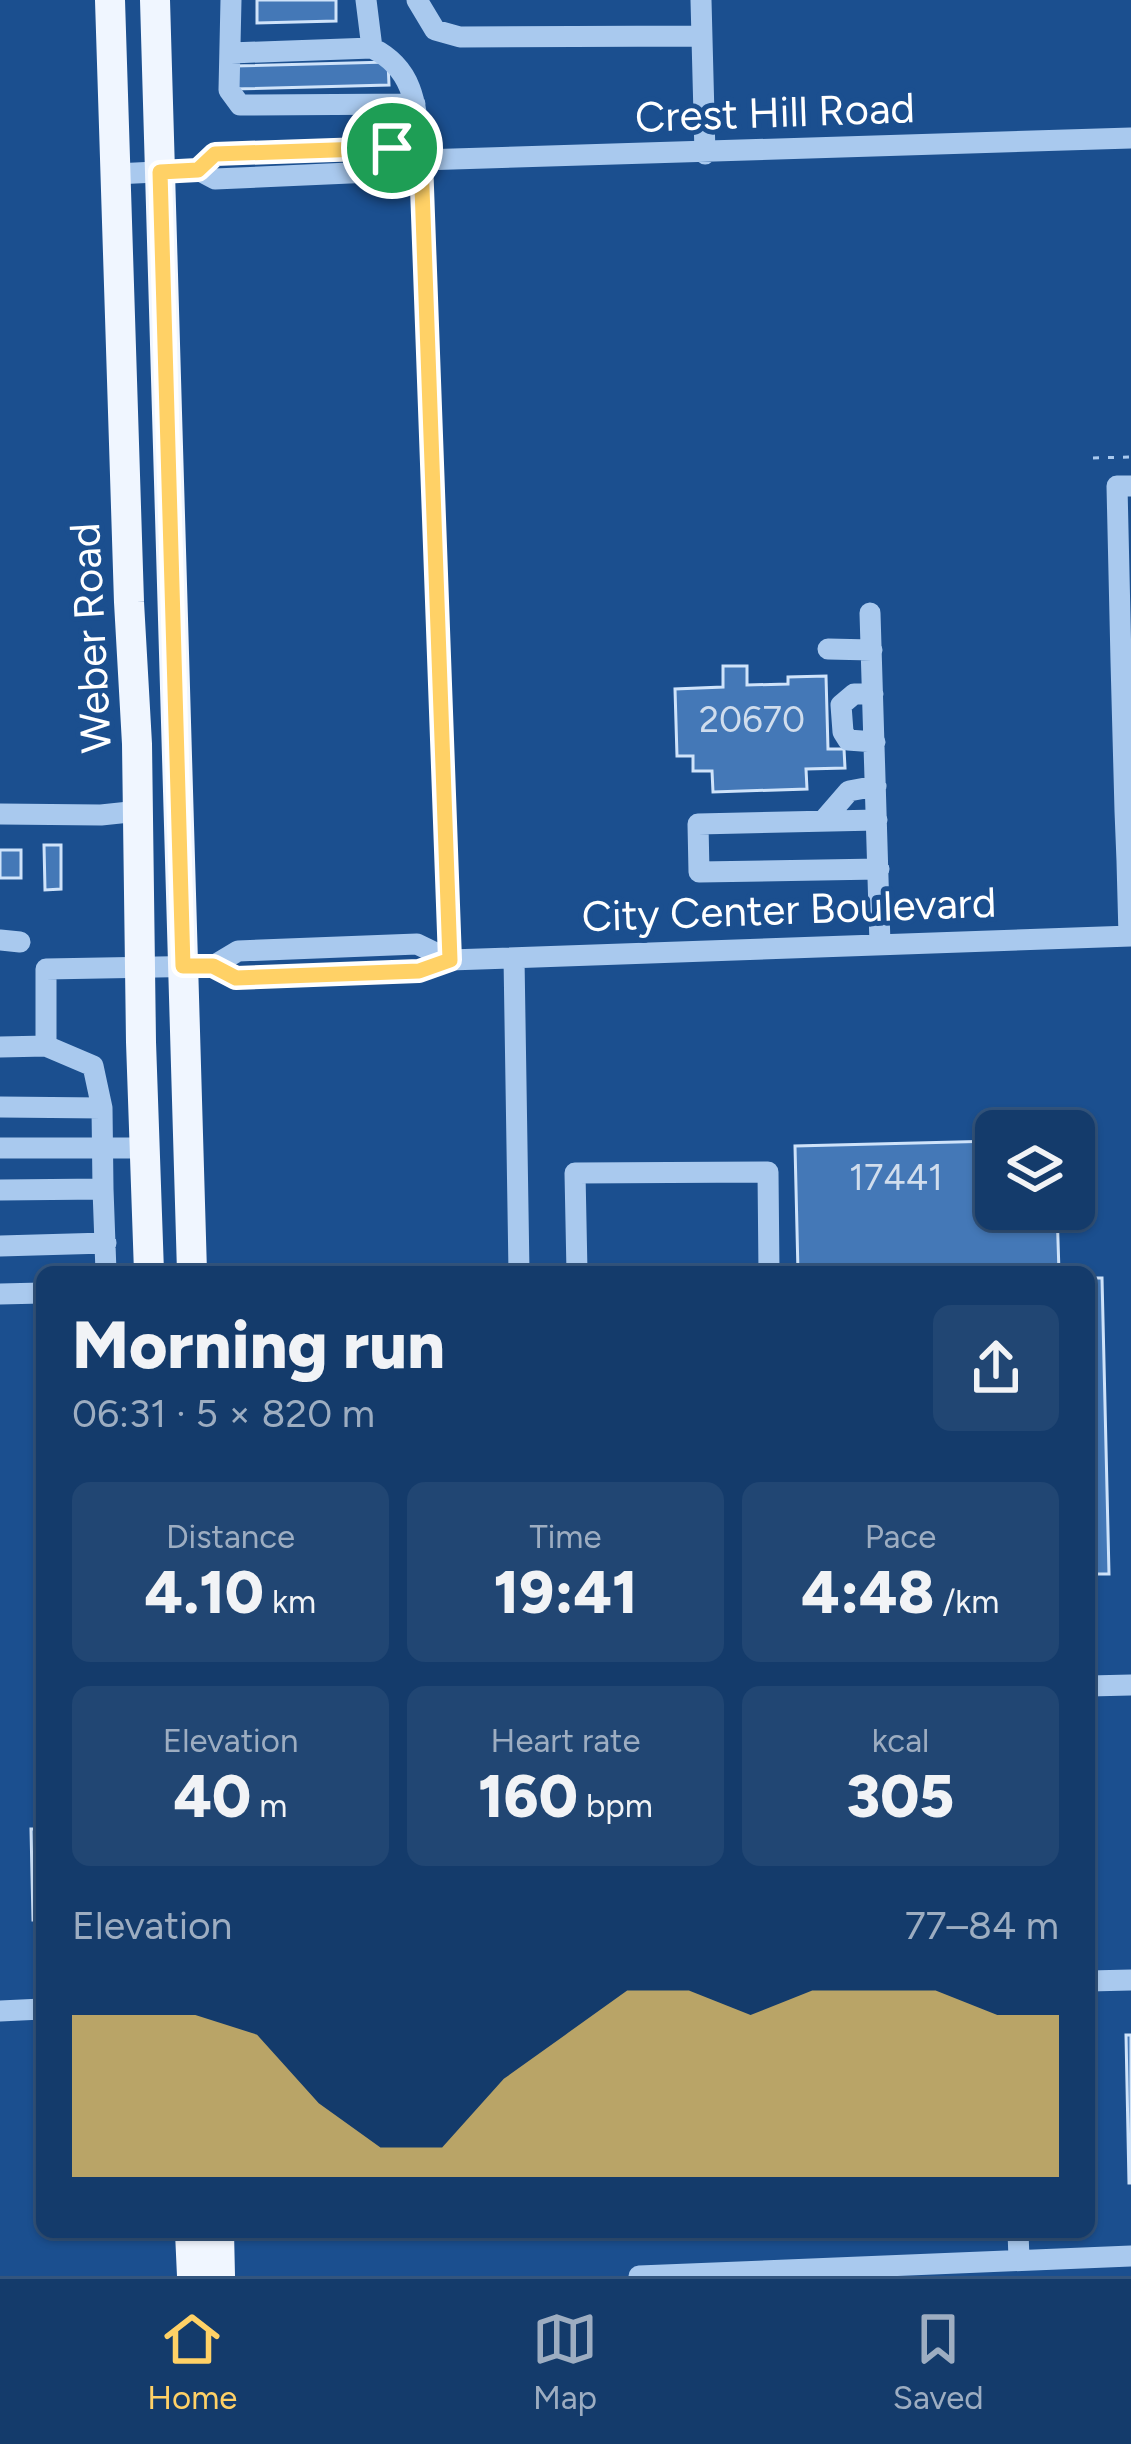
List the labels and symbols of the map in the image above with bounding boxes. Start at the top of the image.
street label: Crest Hill Road [634,82,916,143]
pin [341,97,443,199]
street label: Weber Road [59,522,122,754]
house number: 20670 [699,698,805,741]
street label: City Center Boulevard [581,877,997,942]
house number: 17441 [849,1156,943,1199]

